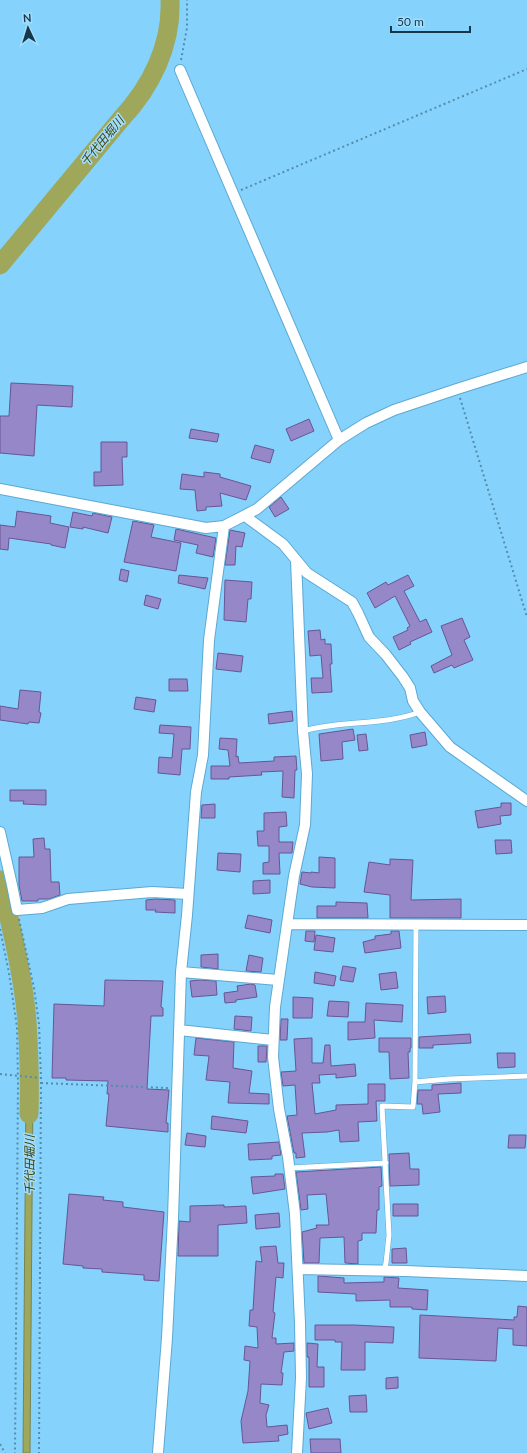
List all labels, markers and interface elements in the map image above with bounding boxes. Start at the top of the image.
north arrow [8,8,48,48]
scale bar [391,8,470,34]
text: N [23,11,32,24]
text: 50 m [397,14,424,29]
water label: 千代田堀川 [77,112,128,169]
water label: 千代田堀川 [22,1133,37,1195]

